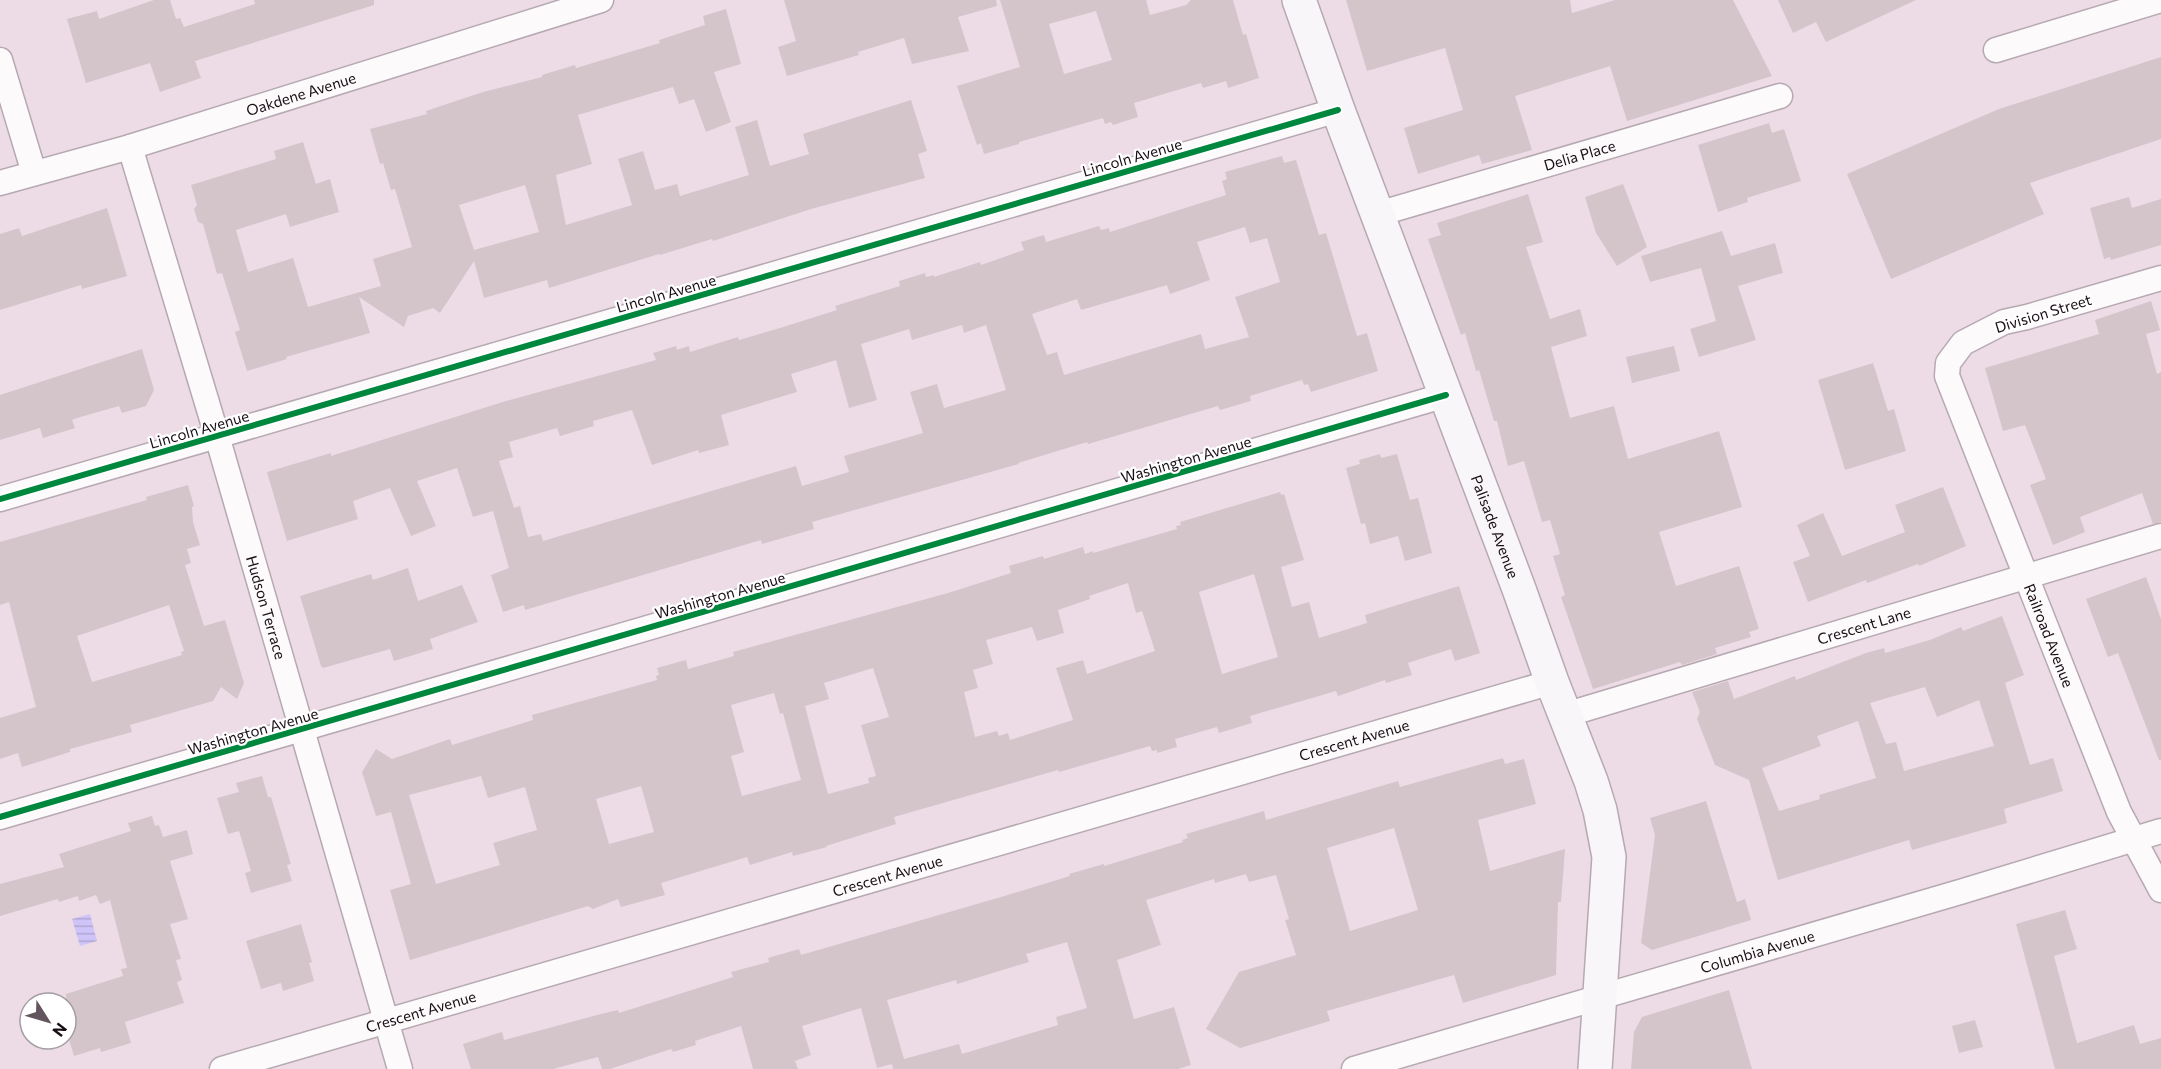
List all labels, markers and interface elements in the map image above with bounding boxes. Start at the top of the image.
street label: Oakdene Avenue [244,68,358,119]
street label: Lincoln Avenue [1080,134,1184,180]
street label: Delia Place [1542,136,1618,174]
street label: Lincoln Avenue [614,270,718,316]
street label: Division Street [1993,290,2093,336]
street label: Lincoln Avenue [147,406,251,452]
street label: Washington Avenue [1119,432,1253,486]
street label: Palisade Avenue [1468,472,1523,581]
street label: Hudson Terrace [243,553,290,661]
street label: Washington Avenue [653,568,787,622]
street label: Railroad Avenue [2021,581,2078,690]
street label: Crescent Lane [1815,603,1913,648]
street label: Washington Avenue [186,704,320,758]
street label: Crescent Avenue [1297,715,1411,764]
street label: Crescent Avenue [830,851,945,900]
street label: Columbia Avenue [1698,926,1816,976]
street label: Crescent Avenue [364,987,478,1036]
north arrow [18,991,78,1051]
text: N [49,1020,72,1041]

